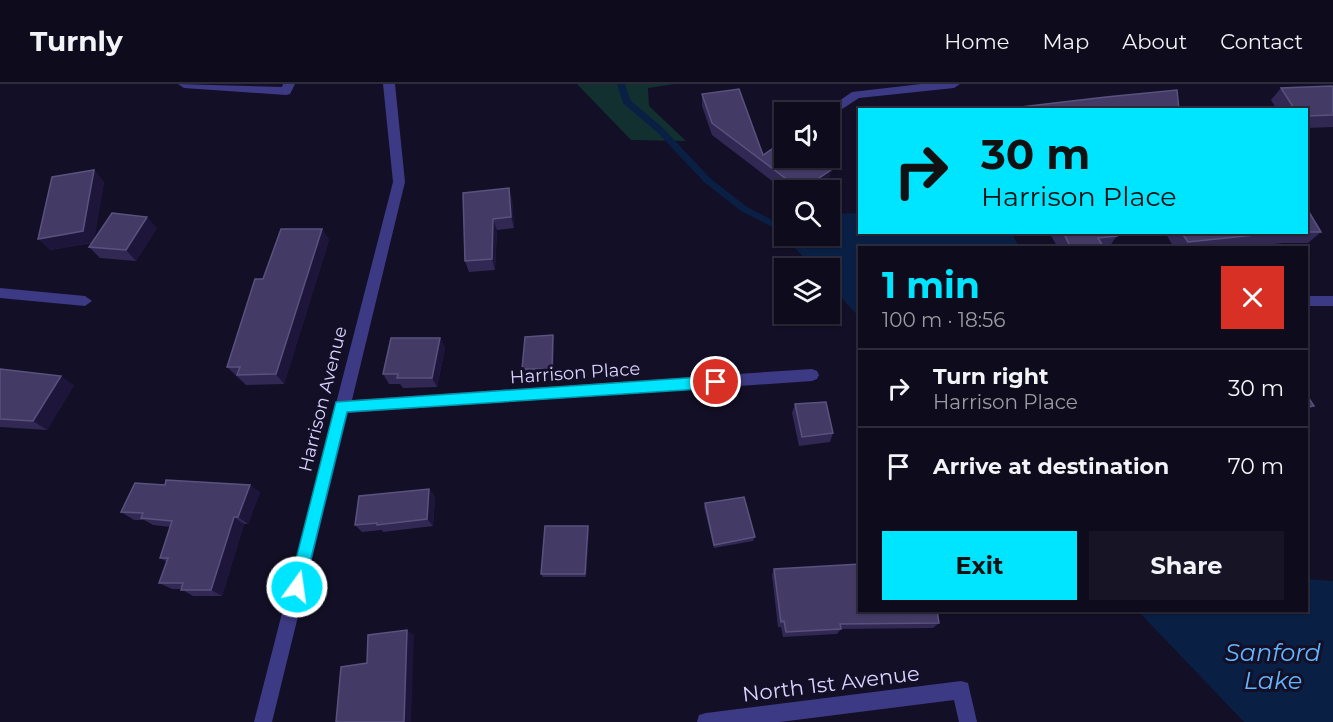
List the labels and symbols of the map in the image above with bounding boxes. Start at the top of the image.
street label: Harrison Avenue [294,324,352,474]
pin [690,356,741,407]
street label: Harrison Place [509,357,641,389]
position arrow [265,555,329,619]
water label: Sanford Lake [1225,638,1322,695]
street label: North 1st Avenue [741,660,921,707]

